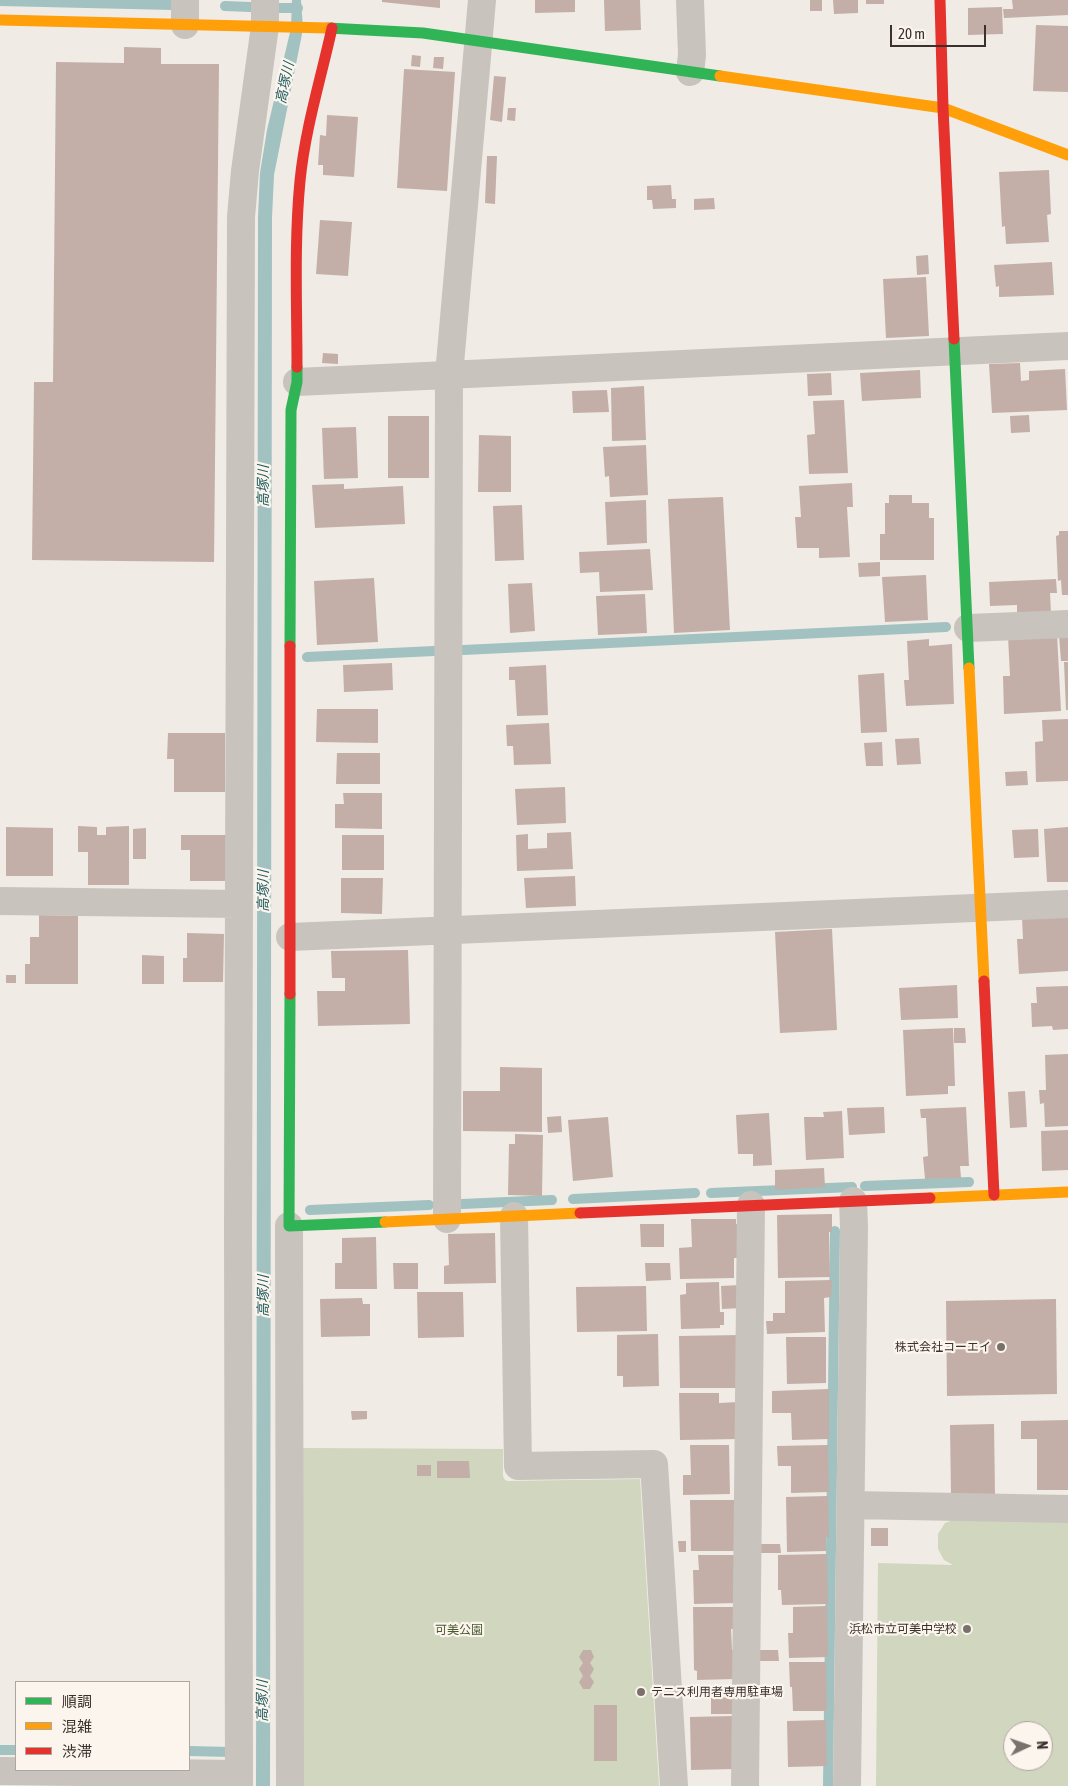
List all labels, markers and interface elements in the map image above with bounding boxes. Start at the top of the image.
scale bar [893,15,989,47]
text: 20 m [898,25,925,42]
water label: 高塚川 [272,61,298,105]
water label: 高塚川 [256,465,272,507]
water label: 高塚川 [256,870,272,912]
water label: 高塚川 [256,1275,272,1317]
place label: 株式会社コーエイ [895,1340,991,1354]
marker: 株式会社コーエイ [995,1341,1007,1353]
place label: 浜松市立可美中学校 [849,1622,957,1636]
park label: 可美公園 [435,1623,483,1637]
marker: 浜松市立可美中学校 [961,1623,973,1635]
water label: 高塚川 [255,1680,271,1722]
legend [15,1681,190,1771]
place label: テニス利用者専用駐車場 [651,1685,783,1699]
marker: テニス利用者専用駐車場 [635,1686,647,1698]
text: 順調 [62,1693,92,1710]
text: 混雑 [62,1718,92,1735]
north arrow [1003,1721,1053,1771]
text: N [1034,1741,1050,1750]
text: 渋滞 [62,1743,92,1760]

